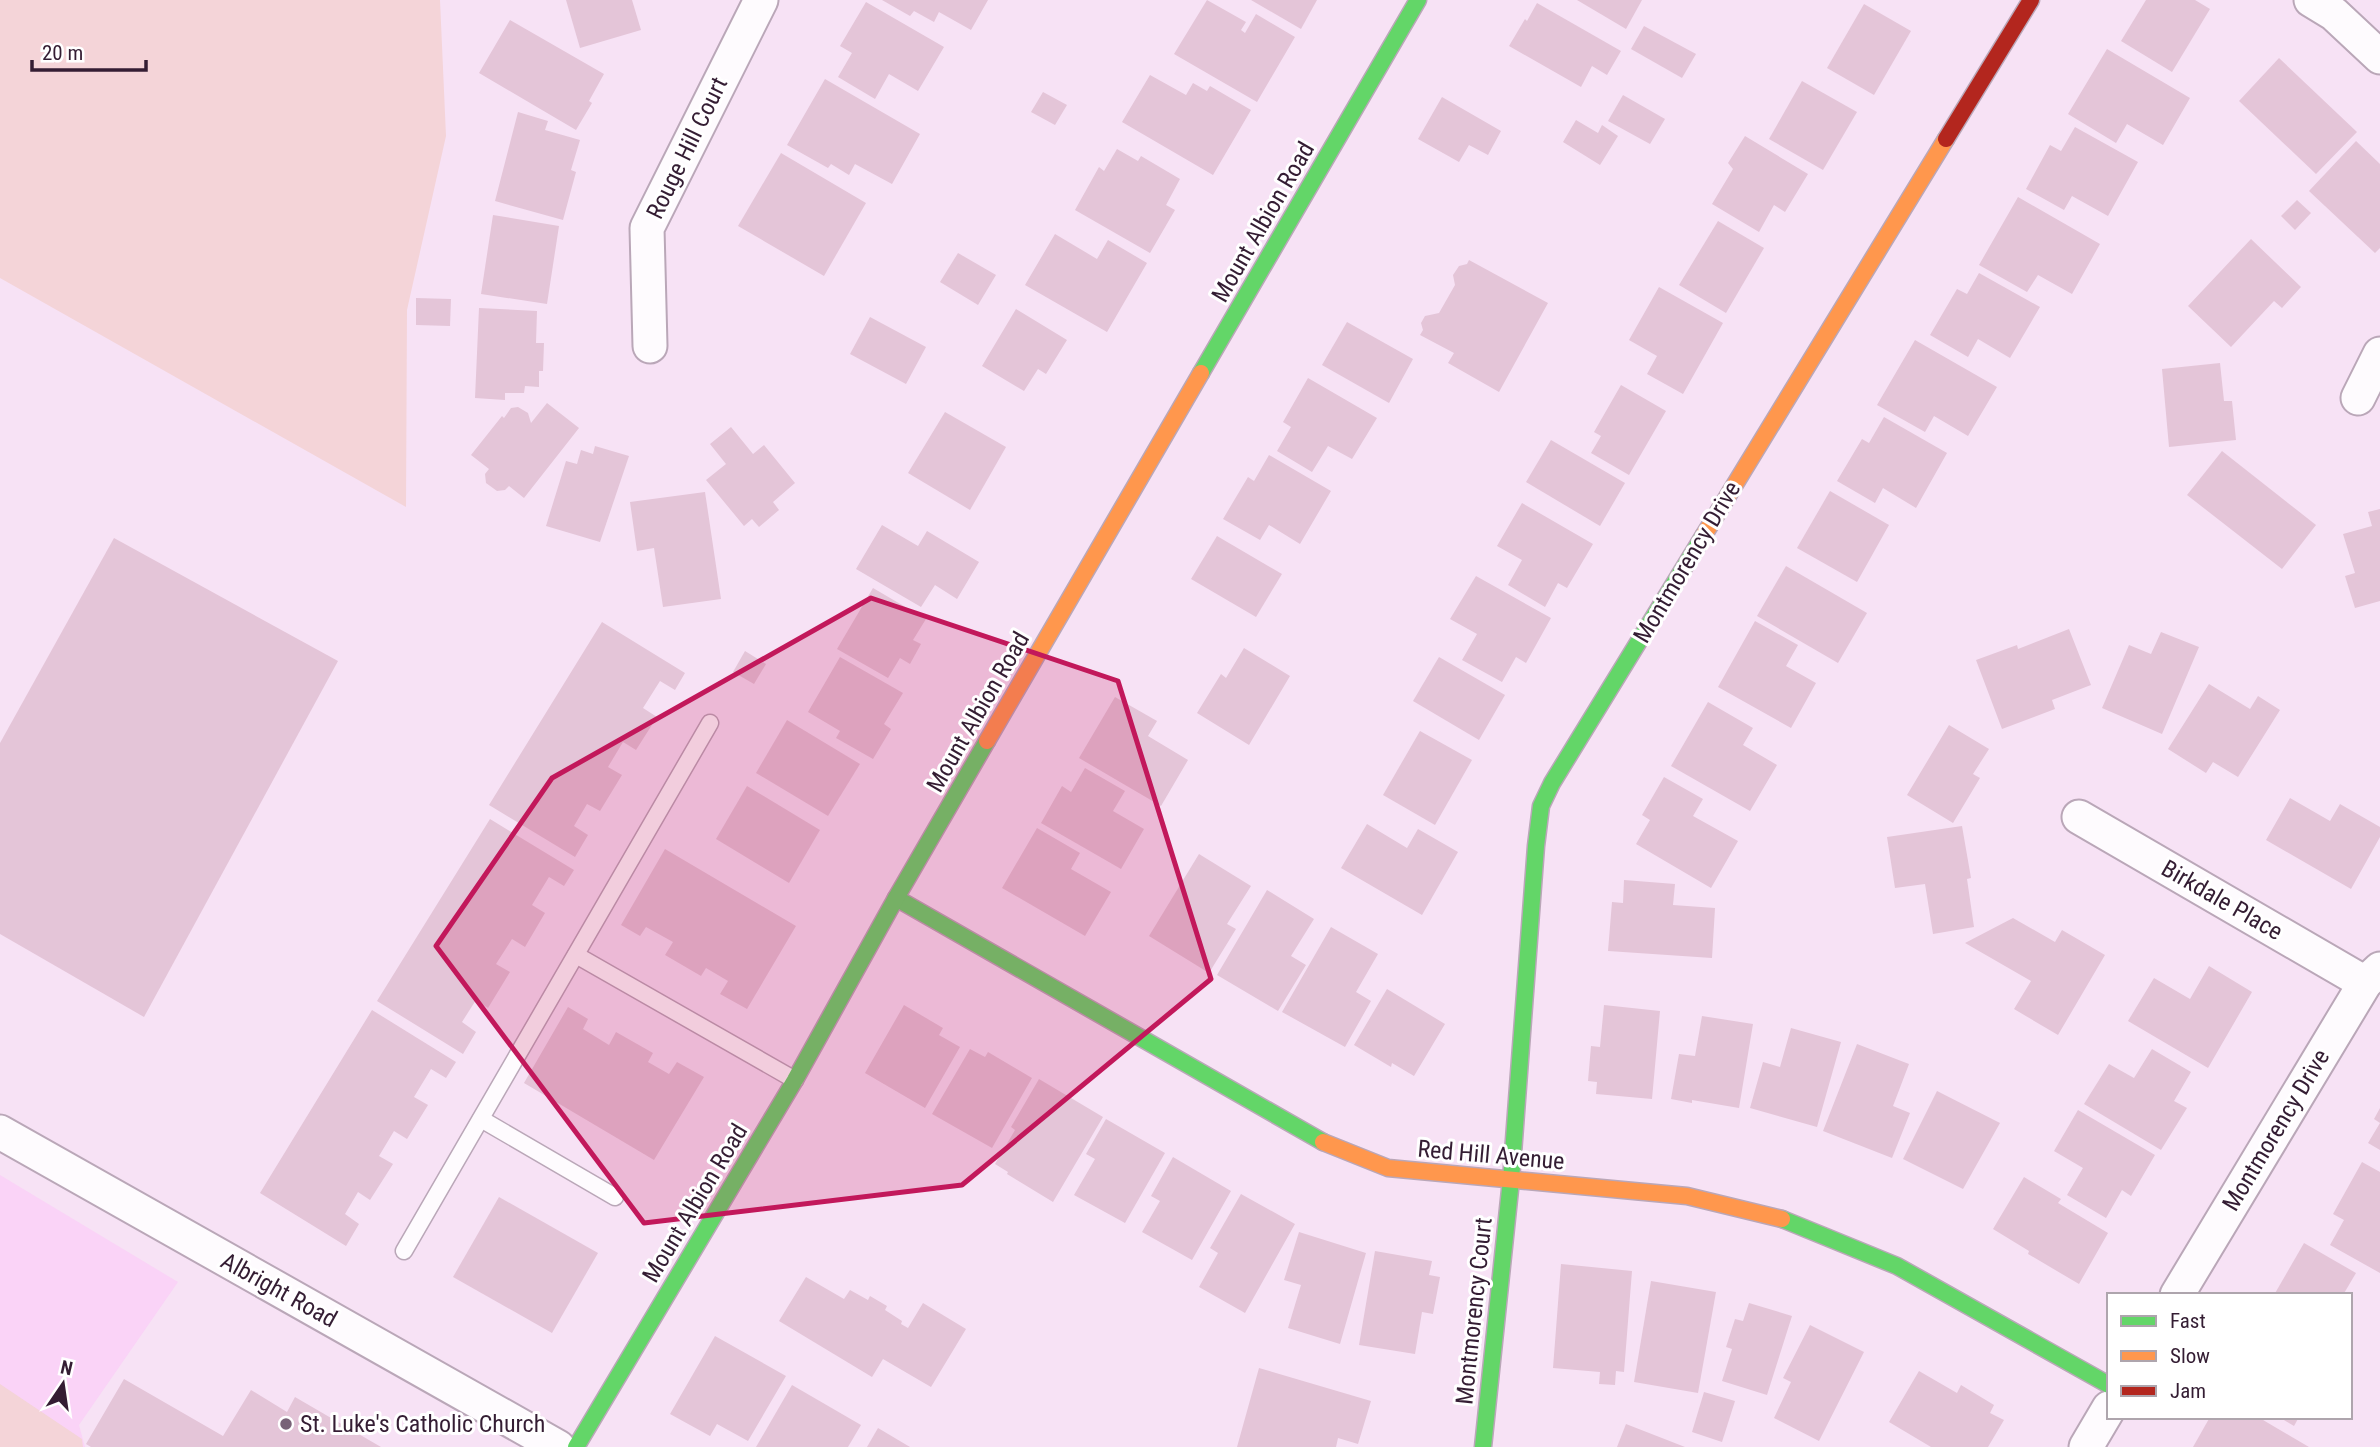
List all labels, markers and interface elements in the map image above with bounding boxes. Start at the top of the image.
scale bar [32,28,145,72]
text: 20 m [42,41,83,65]
street label: Rouge Hill Court [641,73,733,223]
street label: Mount Albion Road [1206,137,1320,307]
street label: Montmorency Drive [1628,476,1746,648]
street label: Mount Albion Road [921,627,1035,797]
street label: Birkdale Place [2157,854,2287,946]
street label: Montmorency Drive [2217,1044,2335,1216]
street label: Mount Albion Road [637,1119,753,1287]
street label: Red Hill Avenue [1416,1135,1566,1175]
street label: Montmorency Court [1450,1216,1498,1406]
street label: Albright Road [216,1247,342,1333]
legend [2107,1293,2352,1419]
text: Fast [2170,1309,2206,1333]
text: Slow [2170,1344,2210,1368]
north arrow [28,1349,98,1419]
text: N [58,1355,75,1380]
text: Jam [2170,1379,2206,1403]
place label: St. Luke's Catholic Church [300,1410,545,1438]
marker: St. Luke's Catholic Church [278,1416,294,1432]

